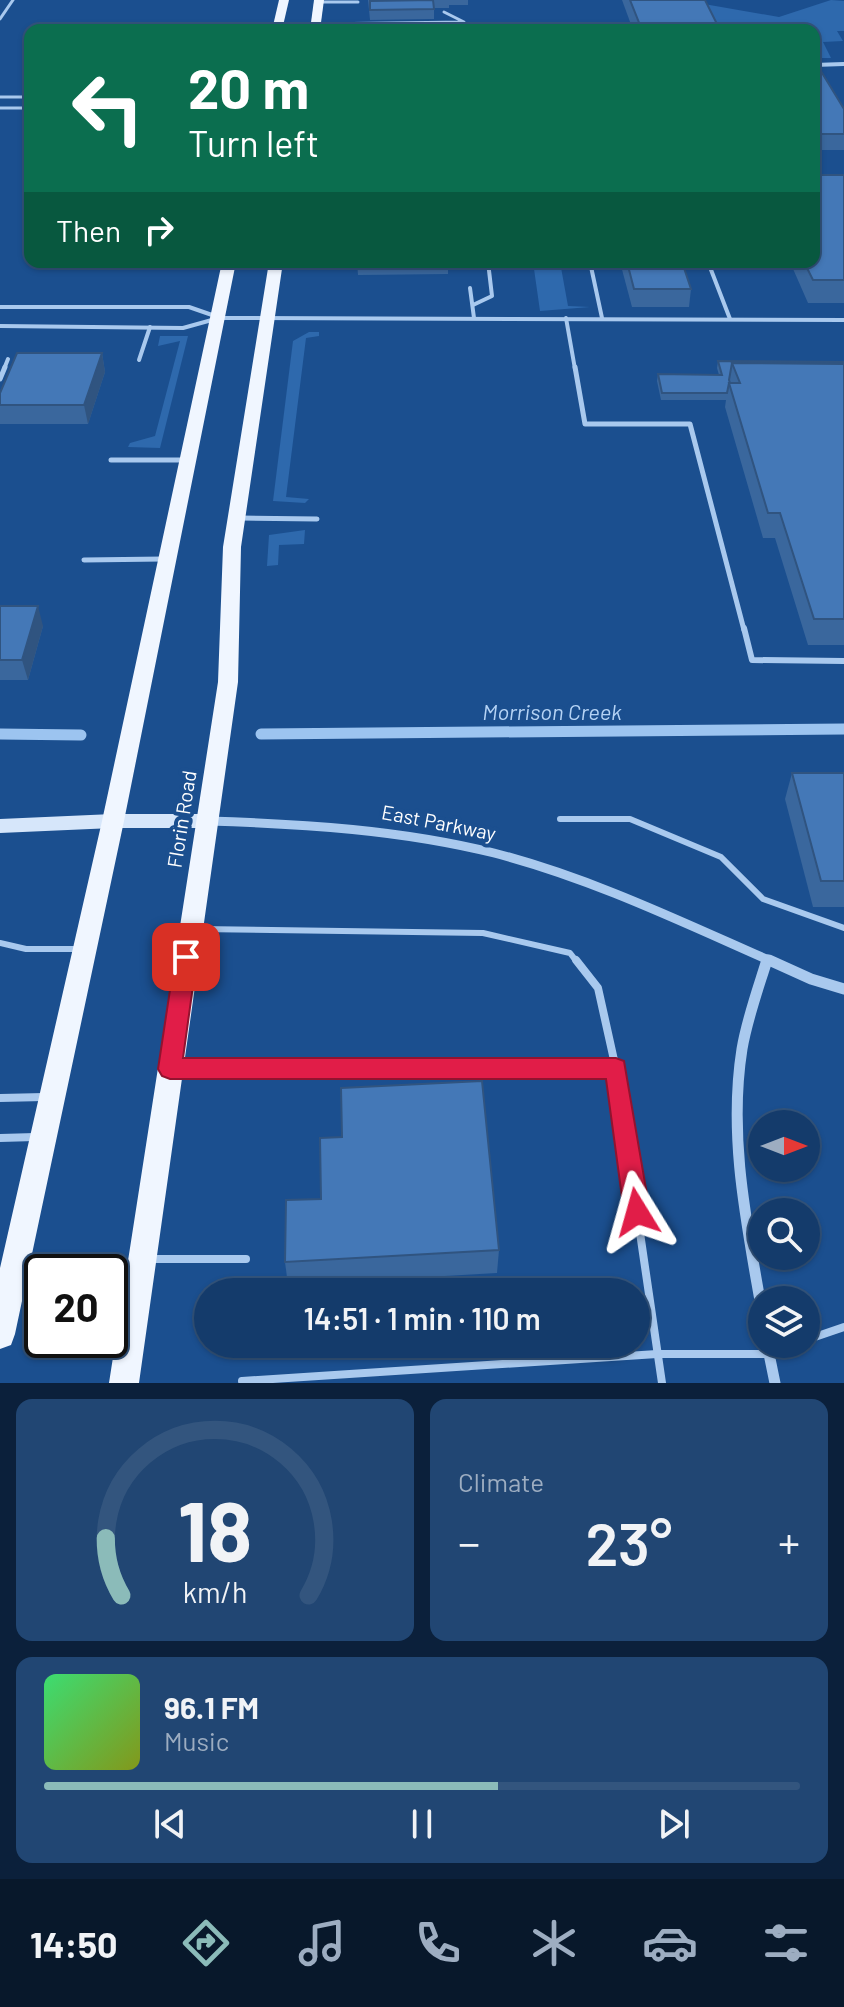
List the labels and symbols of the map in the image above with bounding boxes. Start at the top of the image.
water label: Morrison Creek [482,698,622,724]
street label: Florin Road [161,769,201,869]
street label: East Parkway [380,799,498,845]
pin [152,923,220,991]
north arrow [748,1110,820,1182]
position arrow [595,1170,679,1254]
speed limit sign: 20 [24,1254,128,1358]

